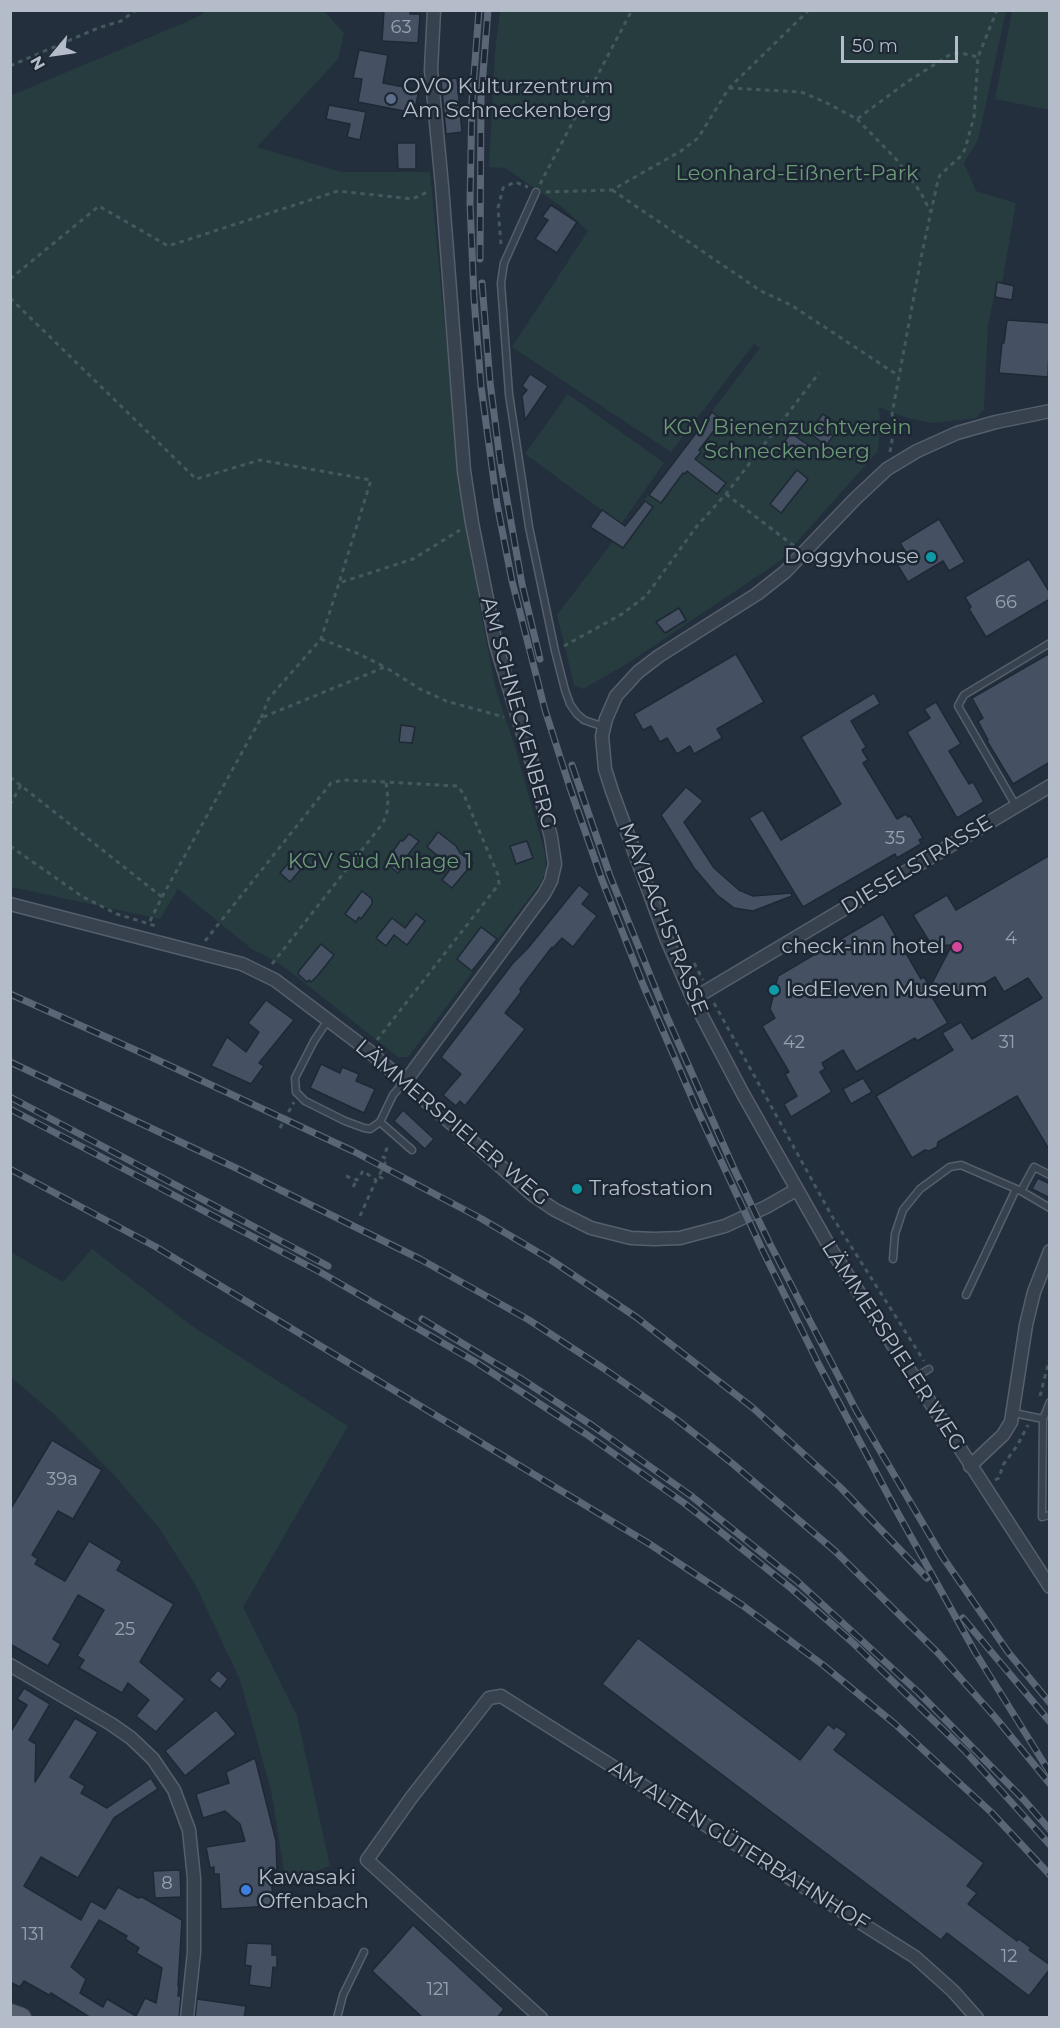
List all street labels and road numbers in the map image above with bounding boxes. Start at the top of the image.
street label: AM SCHNECKENBERG [475,594,561,832]
street label: DIESELSTRASSE [837,810,997,920]
street label: MAYBACHSTRASSE [613,819,713,1019]
street label: LÄMMERSPIELER WEG [350,1035,554,1211]
street label: LÄMMERSPIELER WEG [816,1236,970,1456]
street label: AM ALTEN GÜTERBAHNHOF [604,1755,874,1937]

